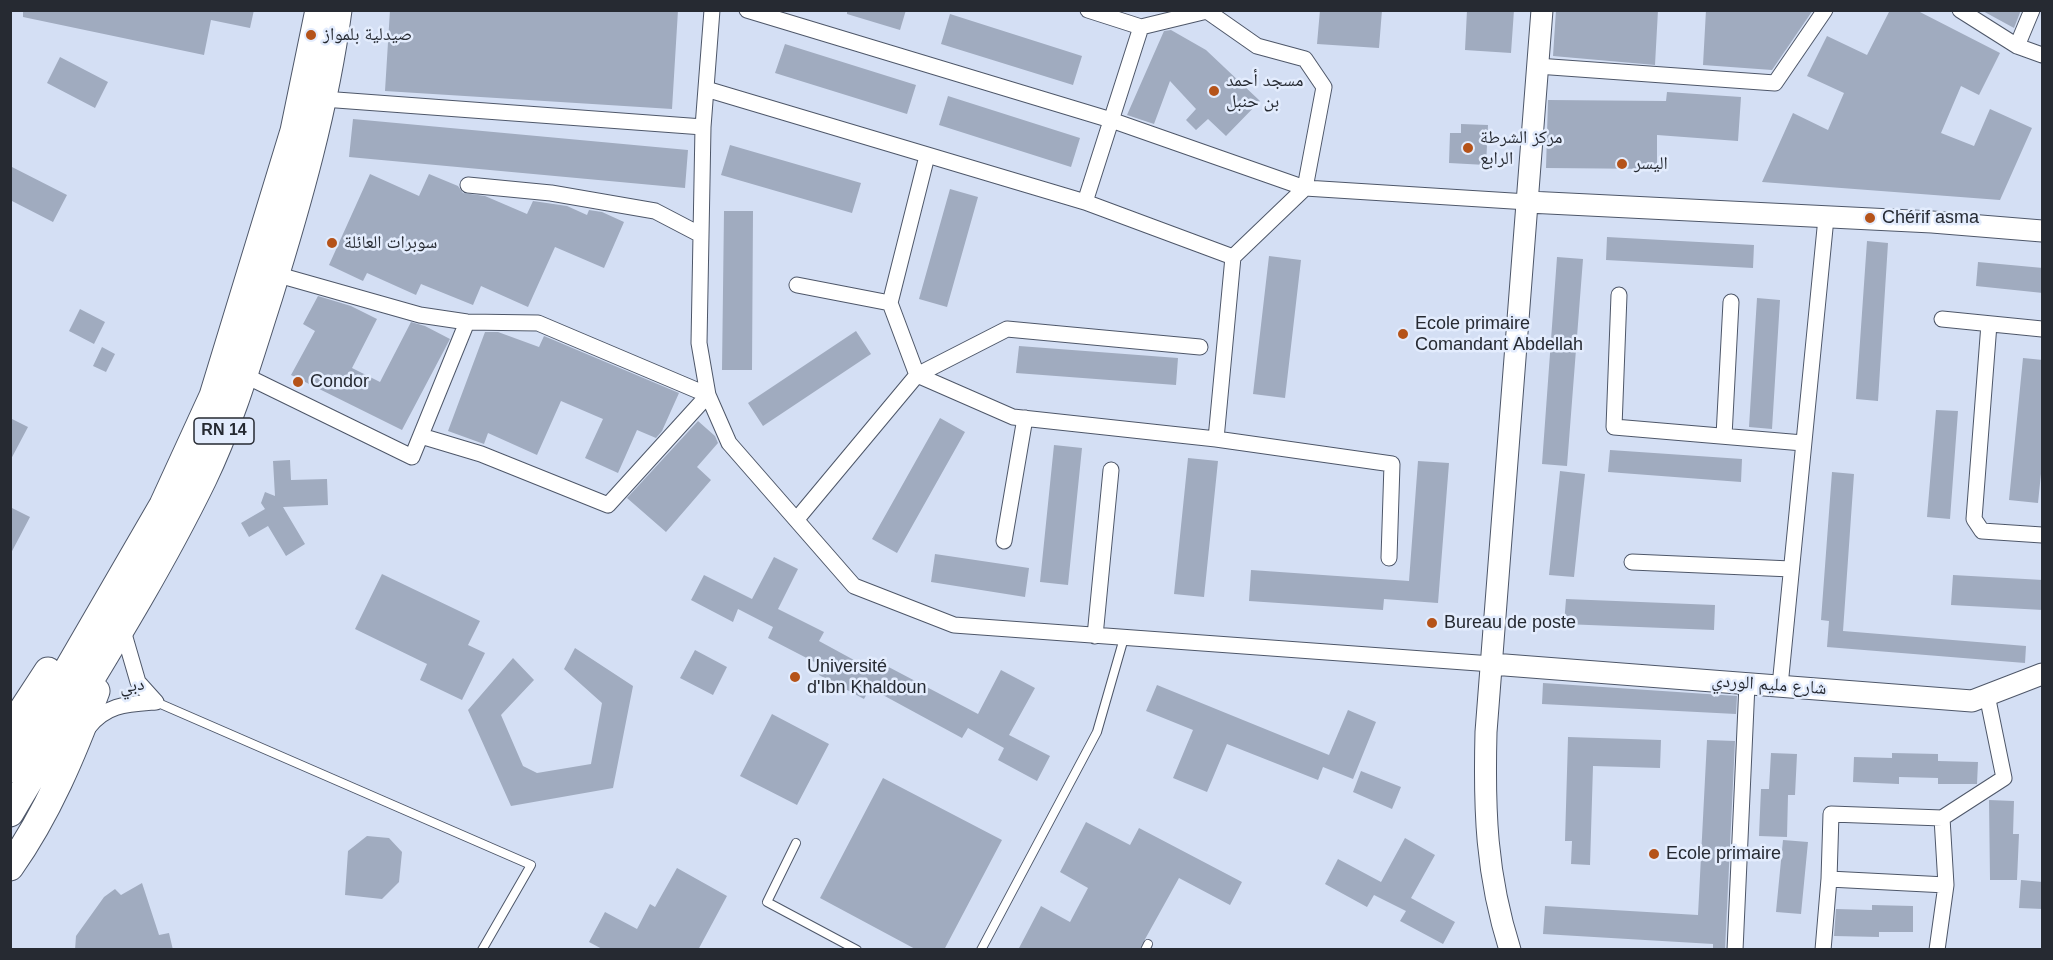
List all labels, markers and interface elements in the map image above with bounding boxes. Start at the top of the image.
place label: صيدلية بلمواز [323,24,412,46]
marker: صيدلية بلمواز [304,28,318,42]
place label: مسجد أحمد بن حنبل [1226,70,1303,112]
marker: مسجد أحمد بن حنبل [1207,84,1221,98]
place label: مركز الشرطة الرابع [1480,127,1563,170]
marker: مركز الشرطة الرابع [1461,141,1475,155]
place label: اليسر [1634,153,1668,175]
marker: اليسر [1615,157,1629,171]
place label: Chérif asma [1882,207,1979,229]
marker: Chérif asma [1863,211,1877,225]
place label: سوبرات العائلة [344,232,437,254]
marker: سوبرات العائلة [325,236,339,250]
place label: Ecole primaire Comandant Abdellah [1415,313,1583,356]
marker: Ecole primaire Comandant Abdellah [1396,327,1410,341]
place label: Condor [310,371,369,393]
marker: Condor [291,375,305,389]
road number: RN 14 [194,418,254,444]
place label: Bureau de poste [1444,612,1576,634]
marker: Bureau de poste [1425,616,1439,630]
place label: Université d'Ibn Khaldoun [807,656,927,698]
marker: Université d'Ibn Khaldoun [788,670,802,684]
street label: شارع مليم الوردي [1711,670,1827,700]
street label: دبي [118,674,146,698]
place label: Ecole primaire [1666,843,1781,865]
marker: Ecole primaire [1647,847,1661,861]

